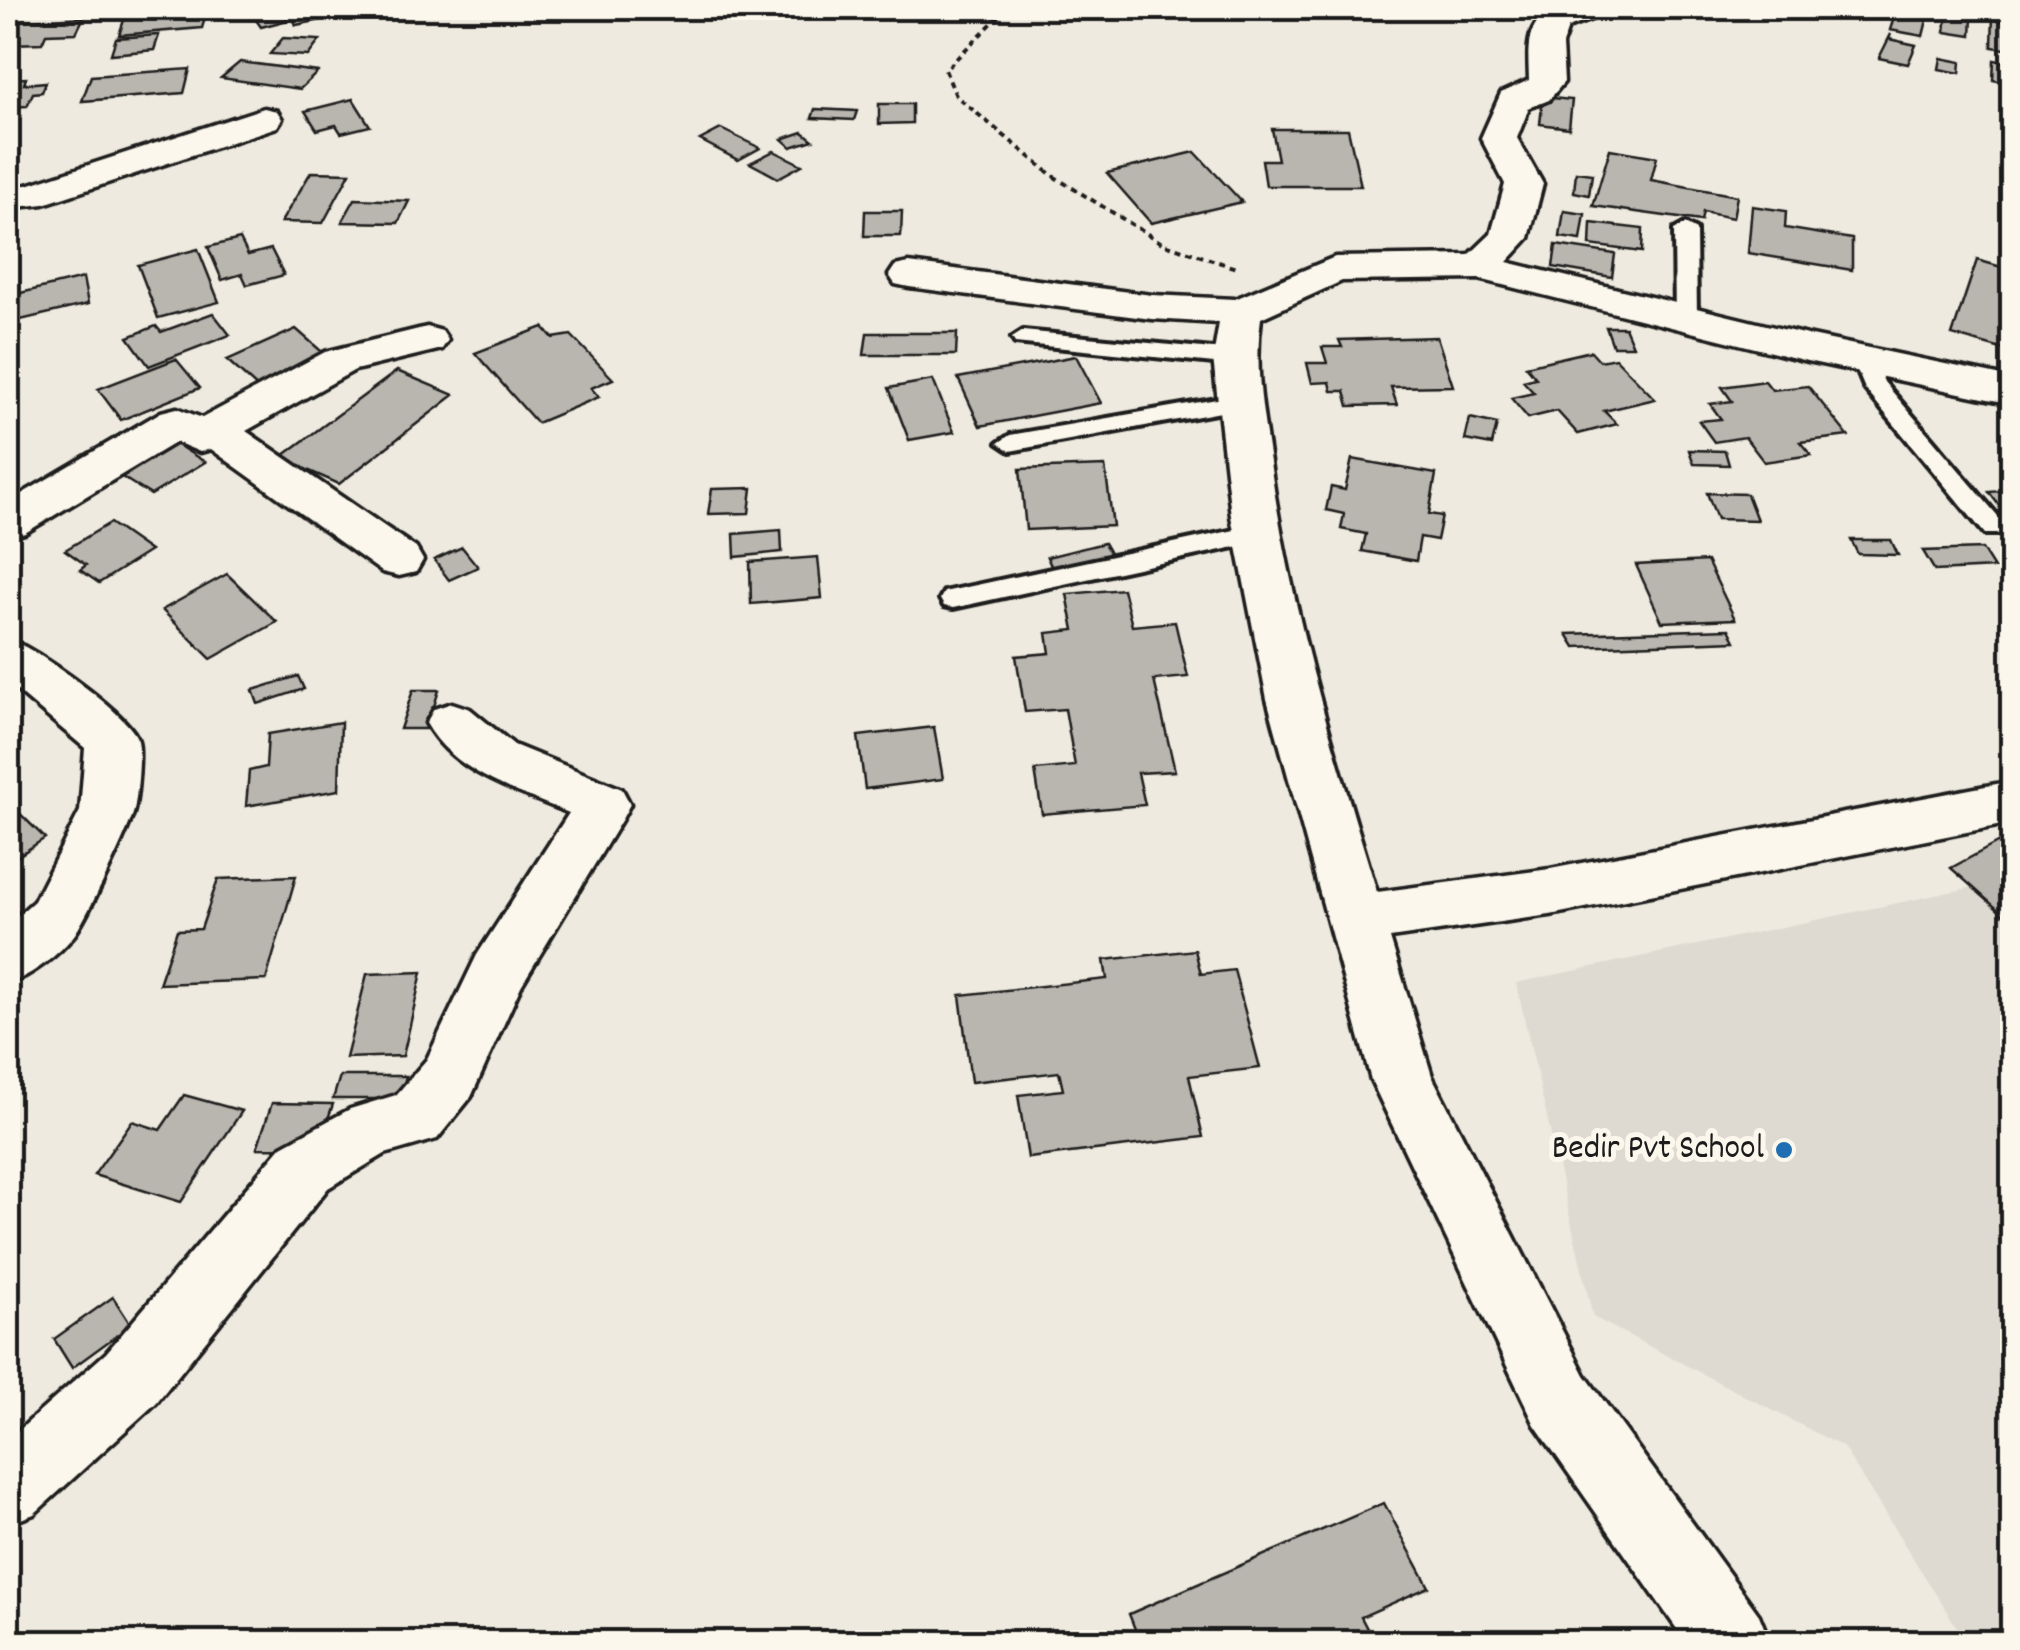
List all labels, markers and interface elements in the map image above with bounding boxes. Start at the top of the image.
place label: Bedir Pvt School [1552,1125,1764,1175]
marker: Bedir Pvt School [1773,1139,1795,1161]

